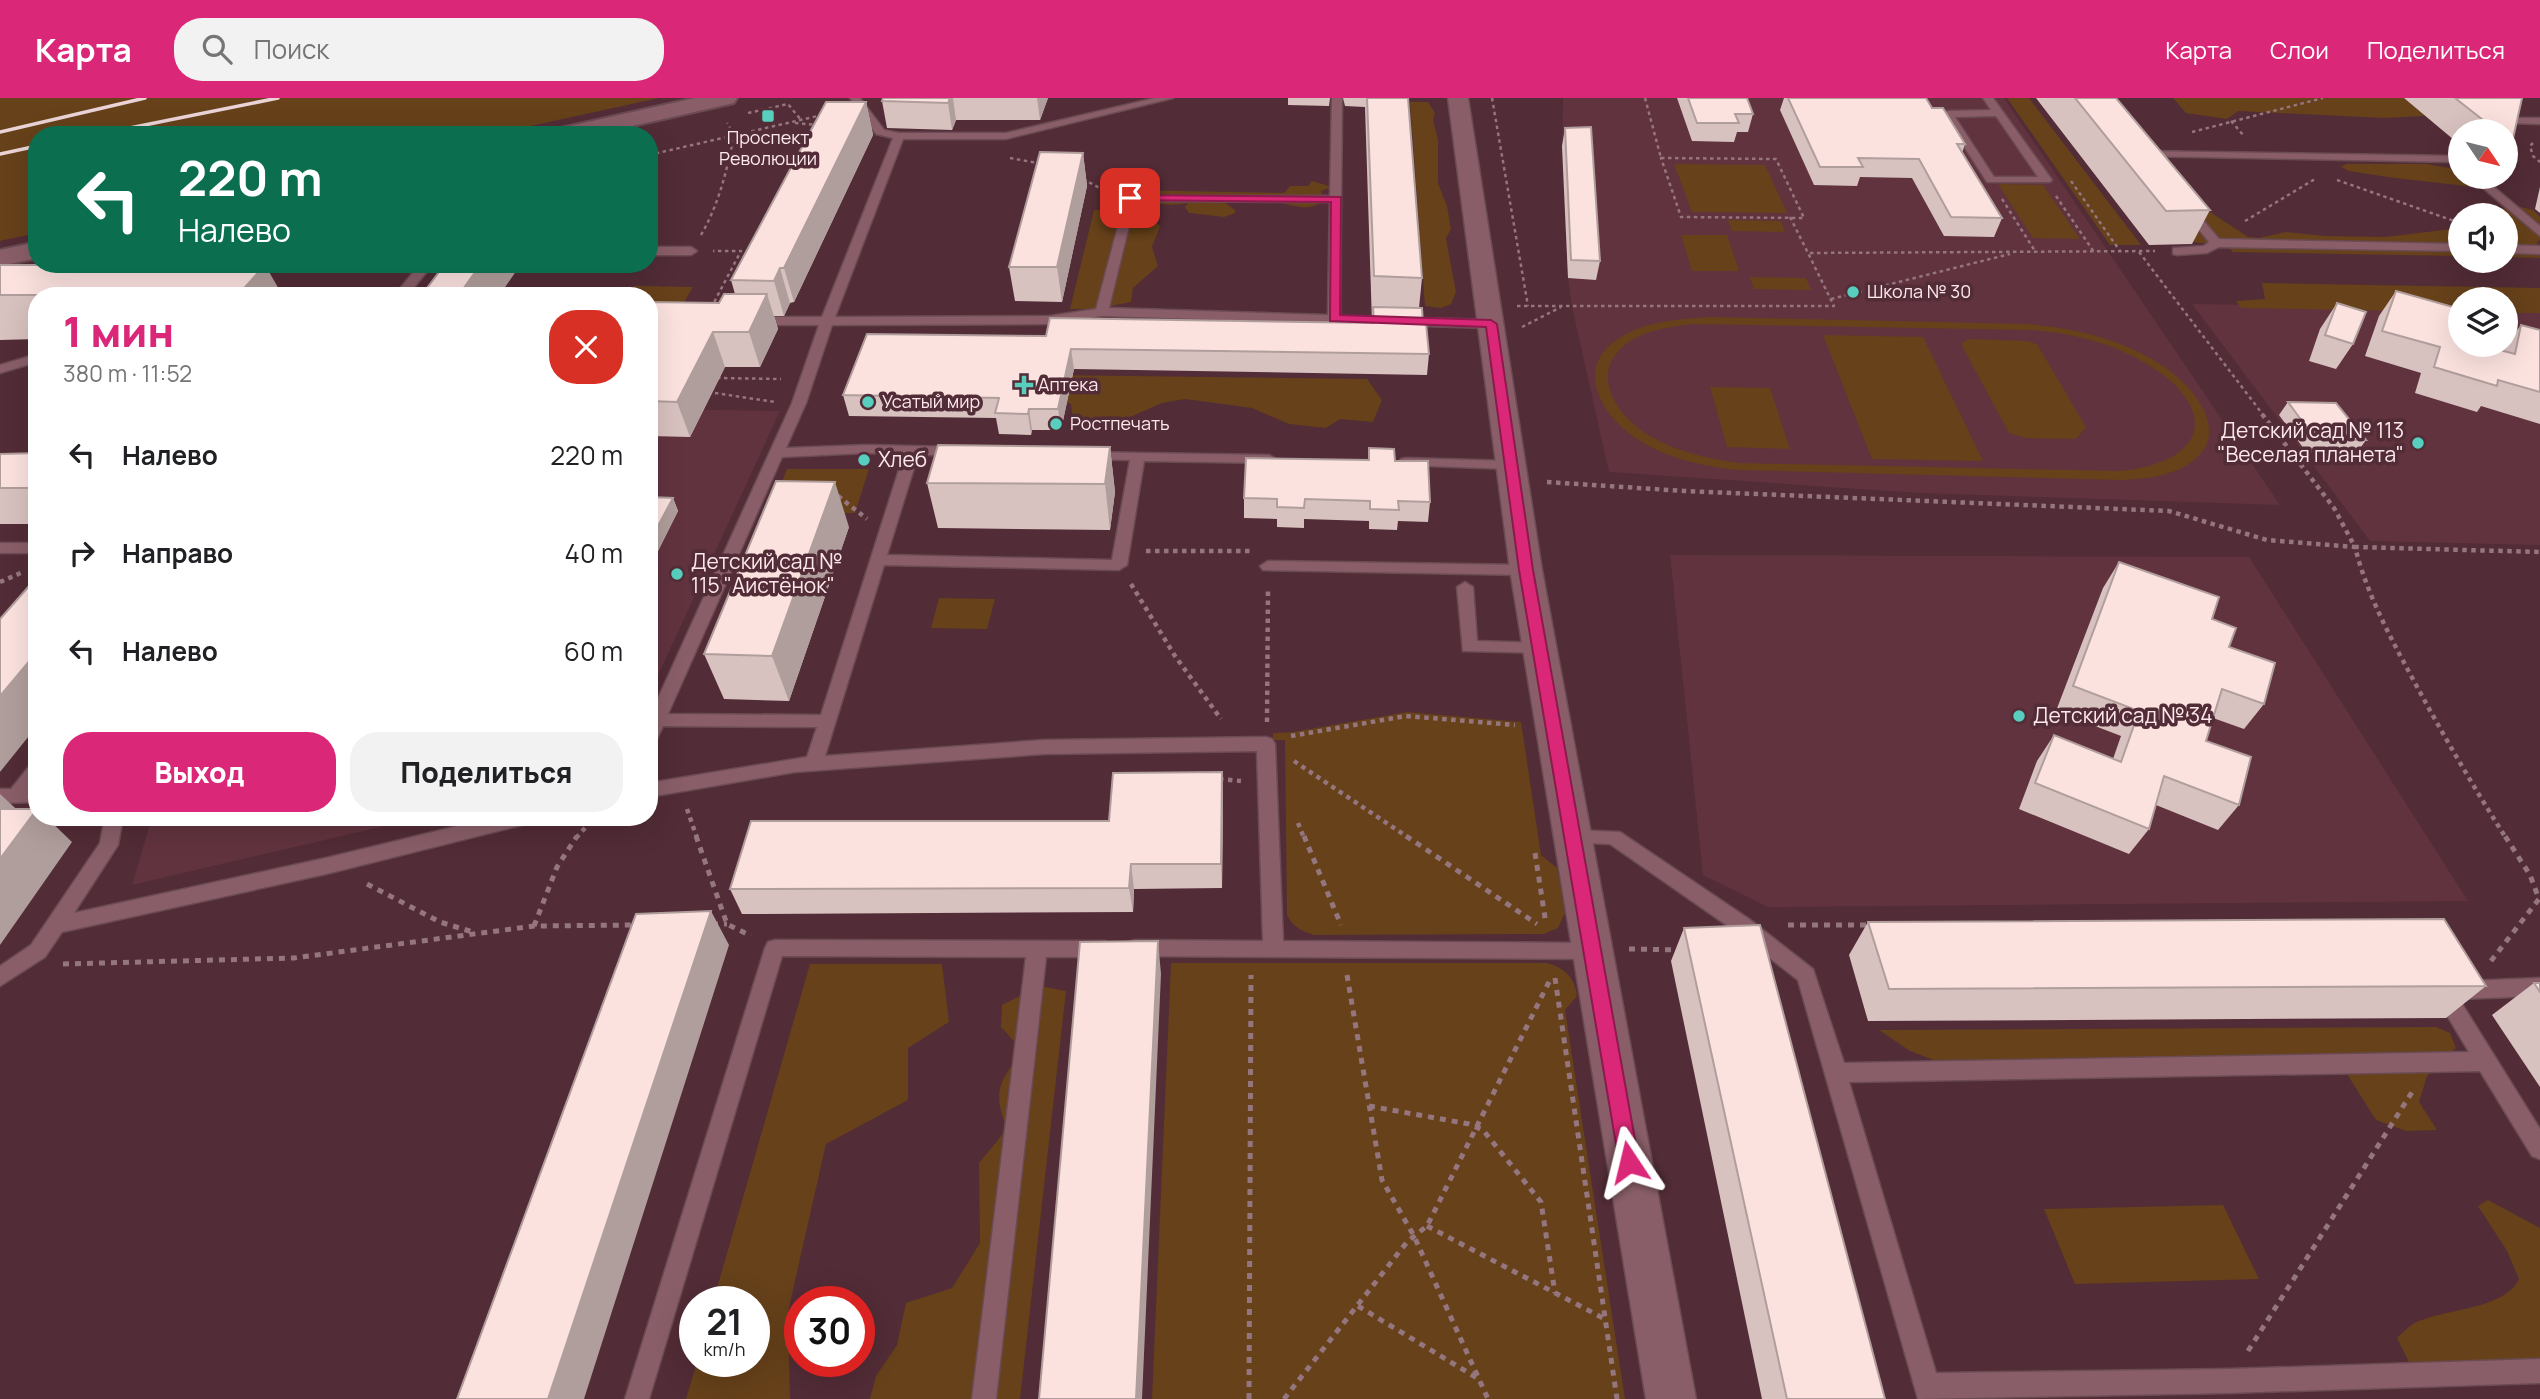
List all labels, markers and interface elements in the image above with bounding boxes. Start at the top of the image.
search box [174,18,664,81]
text: Карта [35,27,132,72]
icon: search [198,30,236,68]
text: Поиск [254,31,329,67]
text: Карта [2165,33,2232,66]
text: Слои [2270,33,2329,66]
text: Поделиться [2367,33,2505,66]
marker: Проспект Революции [760,108,776,124]
north arrow [2448,119,2518,189]
map controls [2448,119,2518,357]
place label: Проспект Революции [719,125,817,170]
text: 220 m [178,144,322,211]
icon: left [63,154,154,245]
pin [1100,168,1160,228]
icon: arrive [1111,179,1149,217]
button: sound [2448,203,2518,273]
text: Налево [178,208,291,252]
place label: Школа № 30 [1867,279,1971,303]
marker: Школа № 30 [1845,284,1861,300]
button: layers [2448,287,2518,357]
text: 1 мин [63,302,174,360]
button: close [549,310,623,384]
text: 380 m · 11:52 [63,357,192,389]
place label: Аптека [1038,372,1098,396]
marker: Аптека [1016,377,1032,393]
place label: Усатый мир [882,389,980,413]
marker: Усатый мир [860,394,876,410]
place label: Ростпечать [1070,411,1170,435]
marker: Ростпечать [1048,416,1064,432]
place label: Детский сад № 113 "Веселая планета" [2217,416,2404,468]
marker: Детский сад № 113 "Веселая планета" [2410,435,2426,451]
icon: left [63,436,101,474]
text: Налево [122,437,218,473]
text: 220 m [550,437,623,473]
place label: Хлеб [878,445,927,473]
marker: Хлеб [856,452,872,468]
icon: right [63,534,101,572]
text: Направо [122,535,233,571]
text: 40 m [565,535,623,571]
place label: Детский сад № 115 "Аистёнок" [691,547,842,599]
marker: Детский сад № 115 "Аистёнок" [669,566,685,582]
icon: left [63,632,101,670]
text: Налево [122,633,218,669]
text: 60 m [564,633,623,669]
place label: Детский сад № 34 [2033,701,2213,729]
marker: Детский сад № 34 [2011,708,2027,724]
button: Выход [63,732,336,812]
button: Поделиться [350,732,623,812]
position arrow [1592,1125,1666,1199]
speed limit sign: 30 [784,1286,875,1377]
text: 21 [706,1298,743,1346]
text: km/h [704,1337,745,1361]

